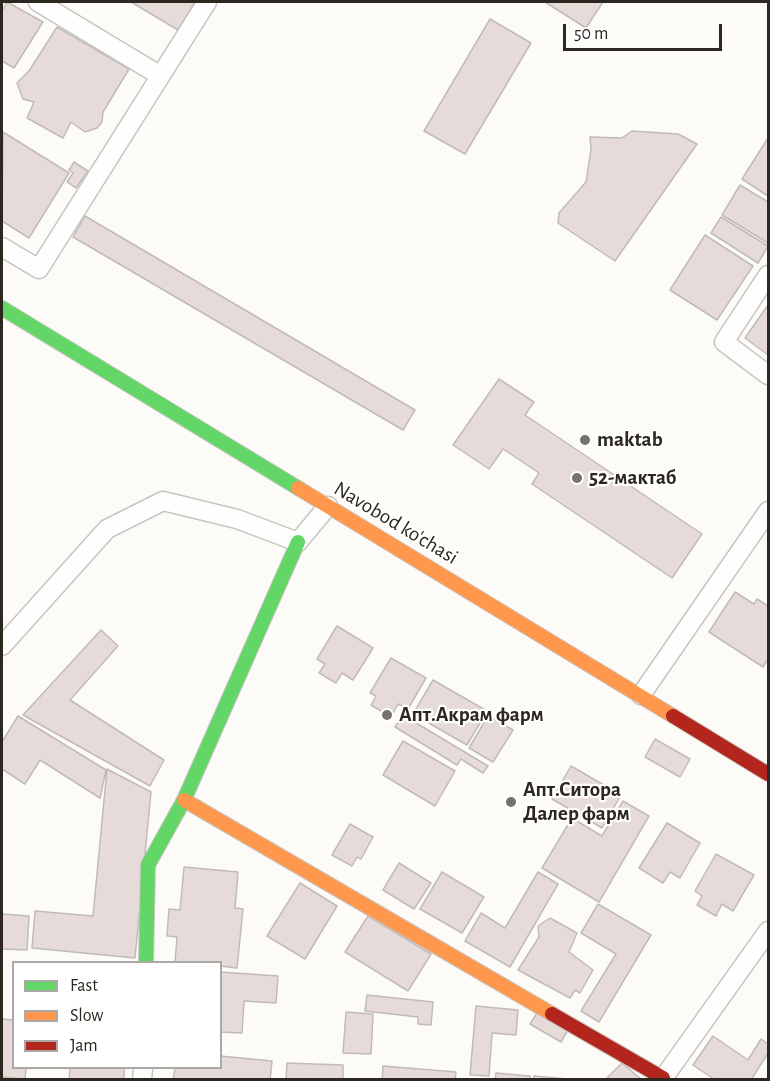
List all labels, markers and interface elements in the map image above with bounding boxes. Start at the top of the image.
scale bar [566,12,725,50]
text: 50 m [574,25,608,43]
place label: maktab [597,427,663,453]
marker: maktab [578,433,592,447]
place label: 52-мактаб [589,465,676,491]
marker: 52-мактаб [570,471,584,485]
street label: Navobod ko'chasi [329,476,463,570]
place label: Апт.Акрам фарм [399,702,544,728]
marker: Апт.Акрам фарм [380,708,394,722]
place label: Апт.Ситора Далер фарм [523,777,630,827]
marker: Апт.Ситора Далер фарм [504,795,518,809]
legend [12,961,222,1069]
text: Fast [70,977,98,995]
text: Slow [70,1007,103,1025]
text: Jam [70,1037,98,1055]

